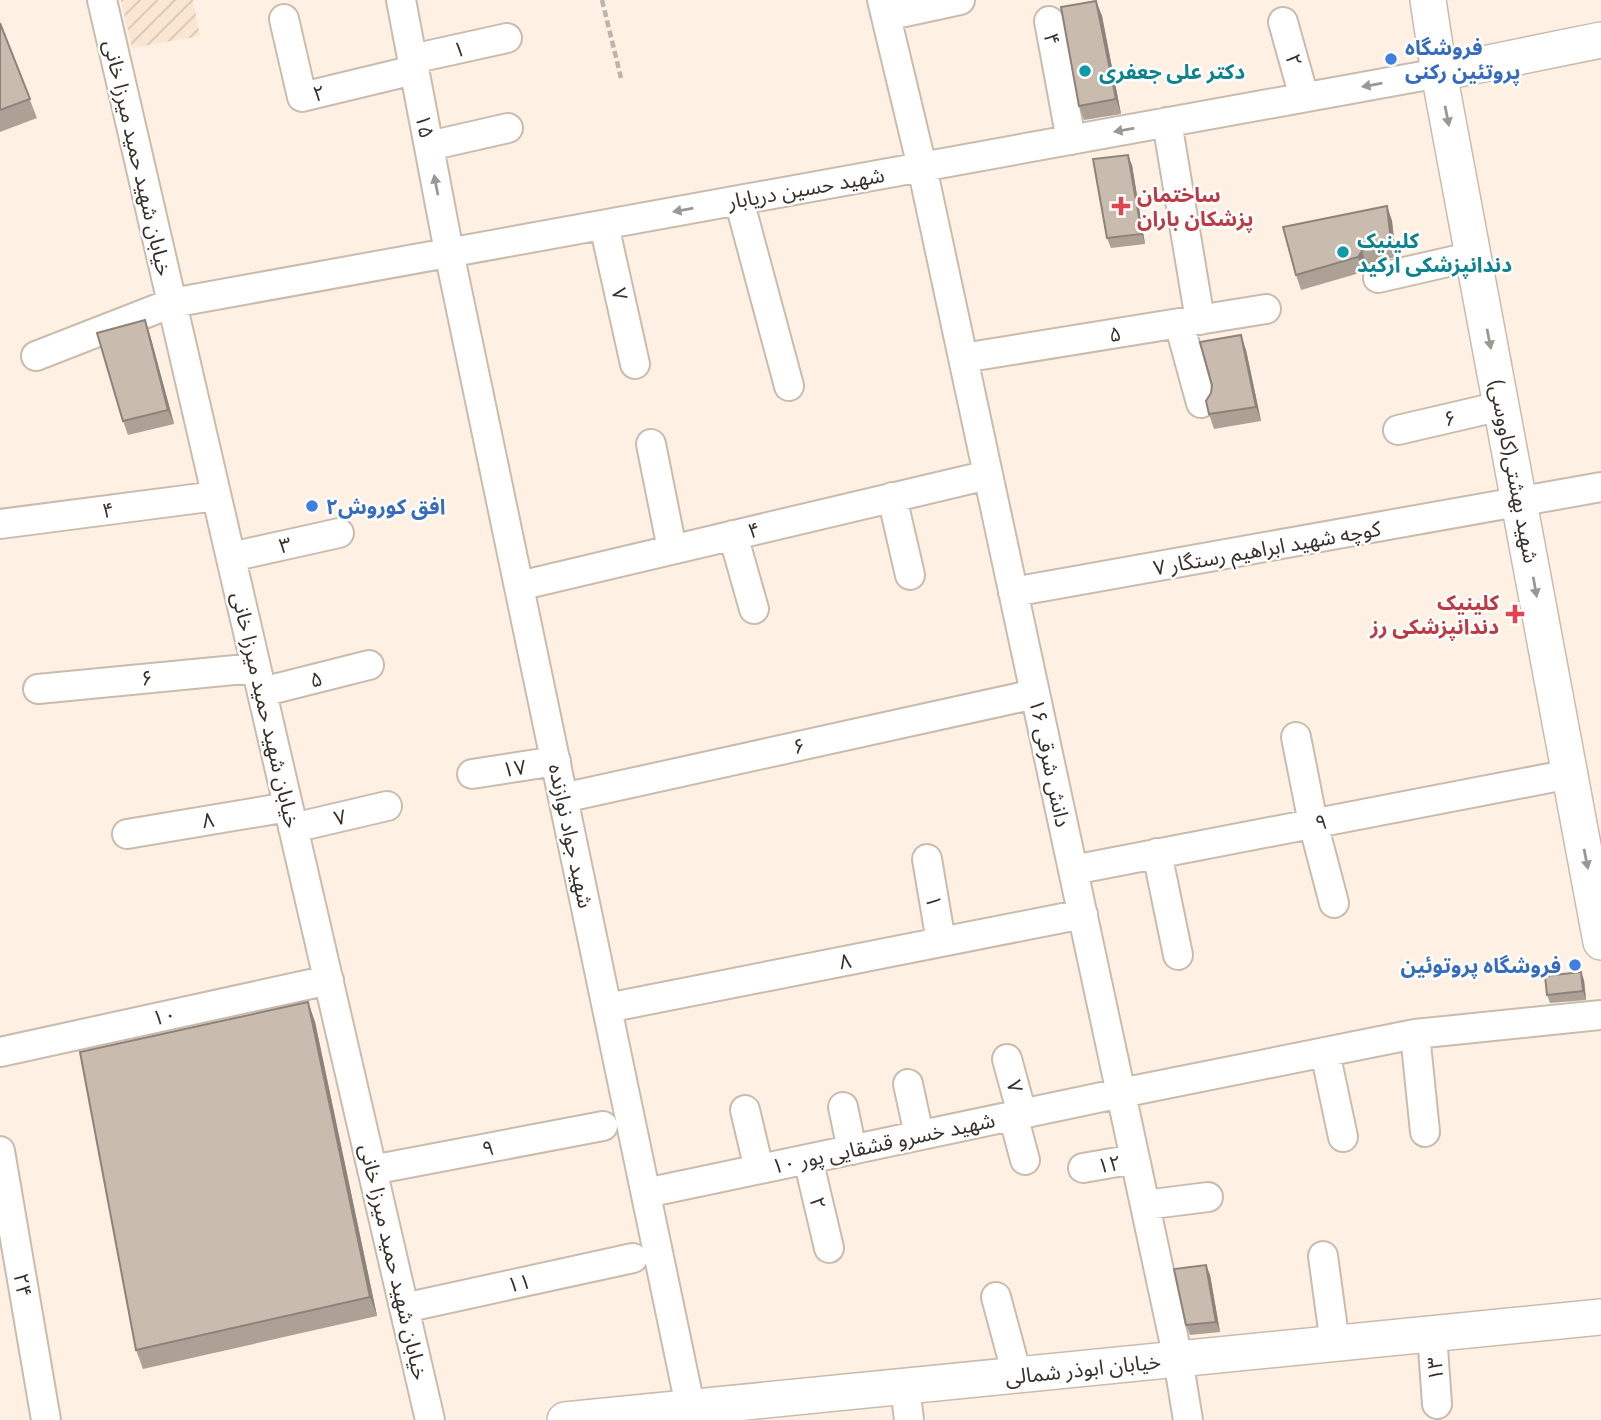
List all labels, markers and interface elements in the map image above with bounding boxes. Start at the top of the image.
street label: ۴ [1039,31,1065,47]
street label: ۱ [450,35,468,63]
place label: فروشگاه پروتئین رکنی [1405,35,1520,85]
street label: خیابان شهید حمید میرزا خانی [99,38,177,278]
street label: ۲ [1280,51,1308,69]
marker: فروشگاه پروتئین رکنی [1383,51,1399,67]
place label: دکتر علی جعفری [1099,59,1245,84]
marker: دکتر علی جعفری [1077,63,1093,79]
street label: ۲ [310,79,328,107]
one-way arrow [1361,80,1383,91]
one-way arrow [1442,105,1453,127]
street label: ۱۵ [410,112,440,140]
one-way arrow [1113,125,1135,136]
street label: شهید حسین دریابار [725,162,886,214]
one-way arrow [431,174,442,196]
place label: ساختمان پزشکان باران [1137,182,1254,232]
marker: ساختمان پزشکان باران [1111,196,1131,216]
one-way arrow [672,205,694,216]
place label: کلینیک دندانپزشکی ارکید [1357,228,1512,278]
marker: کلینیک دندانپزشکی ارکید [1335,244,1351,260]
street label: ۷ [606,285,634,303]
street label: ۵ [1107,321,1123,347]
one-way arrow [1484,328,1495,350]
street label: شهید بهشتی(کاووسی) [1484,377,1544,565]
street label: ۶ [1441,404,1459,432]
place label: افق کوروش۲ [326,494,445,520]
street label: ۴ [101,497,115,523]
marker: افق کوروش۲ [304,498,320,514]
street label: ۴ [745,516,763,544]
street label: کوچه شهید ابراهیم رستگار ۷ [1151,516,1384,583]
street label: ۳ [277,532,293,558]
one-way arrow [1530,576,1541,598]
street label: خیابان شهید حمید میرزا خانی [227,590,305,830]
place label: کلینیک دندانپزشکی رز [1369,590,1499,640]
marker: کلینیک دندانپزشکی رز [1505,604,1525,624]
street label: ۶ [140,665,154,691]
street label: ۵ [307,665,325,693]
street label: دانش شرقی ۱۶ [1024,697,1076,829]
street label: ۶ [791,733,807,759]
street label: ۱۷ [500,754,528,782]
street label: شهید جواد نوازنده [544,762,598,910]
street label: ۷ [331,803,349,831]
street label: ۸ [200,807,216,833]
street label: ۹ [1313,809,1329,835]
one-way arrow [1580,848,1591,870]
street label: ۱ [921,893,947,909]
street label: ۸ [837,948,853,974]
place label: فروشگاه پروتوئین [1400,953,1561,979]
marker: فروشگاه پروتوئین [1567,957,1583,973]
street label: ۱۰ [150,1001,178,1031]
street label: ۷ [1001,1077,1029,1095]
street label: شهید خسرو قشقایی پور ۱۰ [769,1107,997,1180]
street label: ۹ [480,1135,496,1161]
street label: خیابان شهید حمید میرزا خانی [355,1142,433,1382]
street label: ۱۲ [1095,1150,1123,1178]
street label: ۲ [804,1194,832,1212]
street label: ۱۱ [505,1268,533,1298]
street label: ۲۴ [9,1271,37,1299]
street label: خیابان ابوذر شمالی [1004,1348,1162,1390]
street label: ۱۳ [1422,1356,1448,1382]

